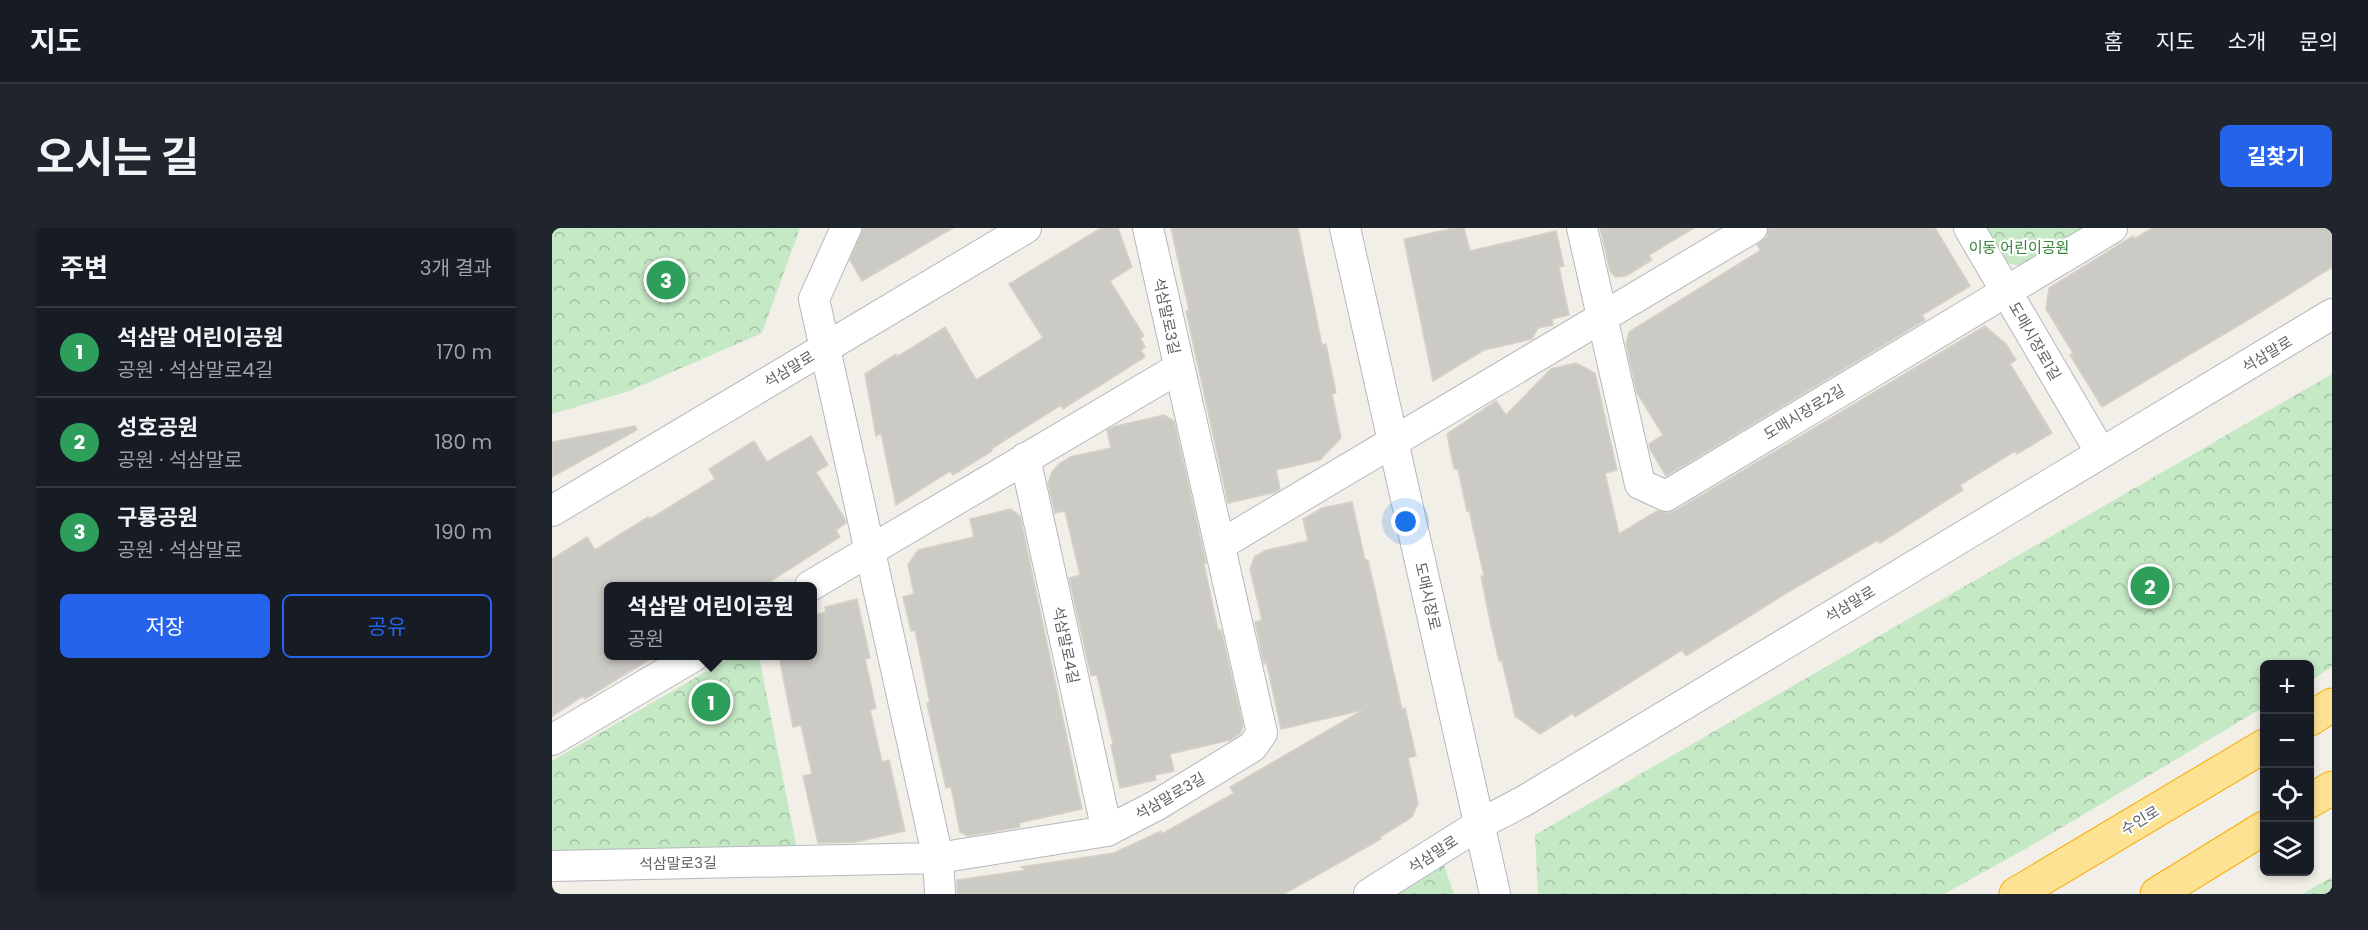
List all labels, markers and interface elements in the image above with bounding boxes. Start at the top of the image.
text: 지도 [30,22,82,61]
text: 홈 [2104,27,2123,56]
text: 지도 [2156,27,2195,56]
text: 소개 [2228,27,2266,56]
text: 문의 [2299,27,2338,56]
button: 길찾기 [2220,125,2332,187]
text: 오시는 길 [36,128,199,187]
park label: 이동 어린이공원 [1969,237,2069,258]
text: 주변 [60,250,108,286]
text: 3개 결과 [420,254,492,282]
pin: 3 [646,257,686,302]
street label: 석삼말로3길 [1149,276,1185,356]
street label: 도매시장로1길 [2004,298,2066,384]
text: 석삼말 어린이공원 [117,322,284,353]
street label: 석삼말로 [2238,331,2296,377]
text: 1 [76,338,83,366]
text: 170 m [436,338,492,366]
street label: 석삼말로 [760,346,818,392]
text: 공원 · 석삼말로4길 [117,356,273,384]
street label: 도매시장로2길 [1759,379,1849,445]
text: 성호공원 [117,412,198,443]
text: 2 [74,428,85,456]
text: 180 m [434,428,492,456]
text: 공원 · 석삼말로 [117,446,242,474]
text: 구룡공원 [117,502,198,533]
your location [1391,507,1420,536]
text: 3 [73,518,86,546]
text: 190 m [435,518,492,546]
text: 공원 · 석삼말로 [117,536,242,564]
street label: 도매시장로 [1410,560,1446,632]
pin: 2 [2130,564,2170,608]
street label: 석삼말로 [1821,581,1879,627]
popup [604,582,817,660]
text: 석삼말 어린이공원 [627,591,794,622]
button: 저장 [60,594,270,658]
button: 공유 [282,594,492,658]
street label: 석삼말로4길 [1048,604,1084,686]
text: 공원 [627,625,664,653]
map controls [2260,660,2314,876]
button: + [2260,660,2314,714]
pin: 1 [692,680,730,724]
button: − [2260,714,2314,768]
street label: 석삼말로3길 [1131,767,1209,825]
button: locate [2260,768,2314,822]
street label: 수인로 [2117,800,2163,840]
button: layers [2260,822,2314,876]
street label: 석삼말로 [1404,830,1462,878]
street label: 석삼말로3길 [639,852,717,874]

